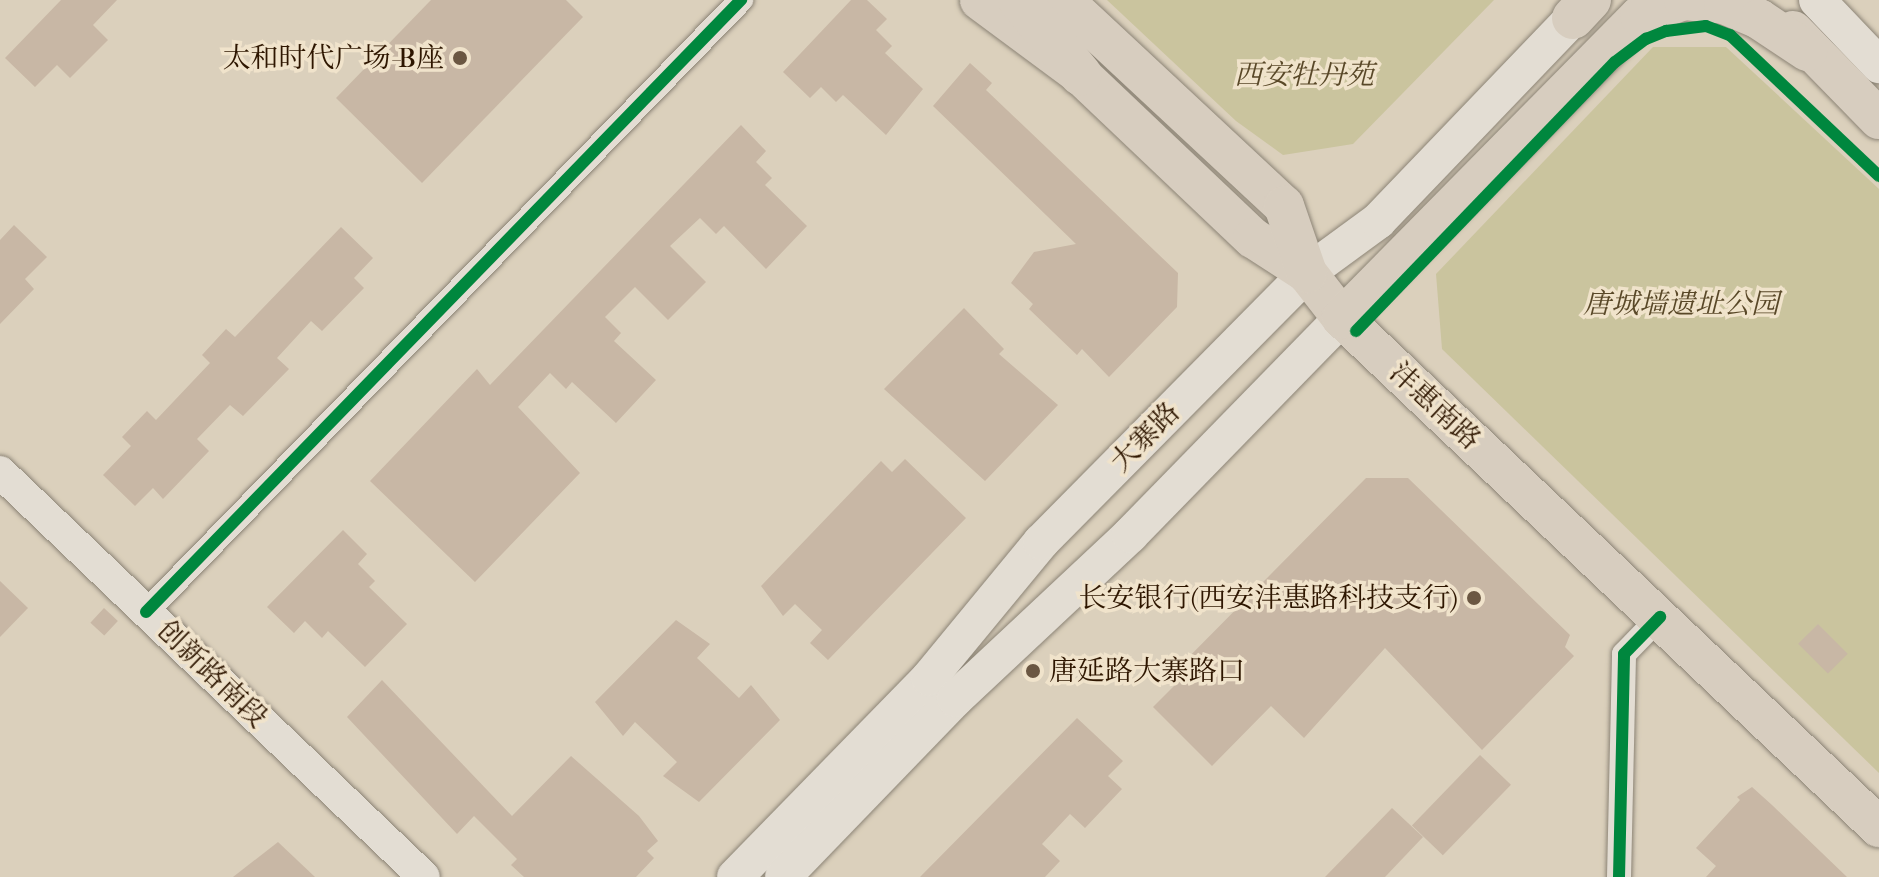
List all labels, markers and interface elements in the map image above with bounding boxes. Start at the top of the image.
place label: 太和时代广场-B座 [223,41,444,75]
marker: 太和时代广场-B座 [451,49,469,67]
park label: 西安牡丹苑 [1234,58,1374,92]
park label: 唐城墙遗址公园 [1583,287,1779,321]
street label: 沣惠南路 [1383,356,1487,456]
street label: 大寨路 [1103,395,1187,479]
place label: 长安银行(西安沣惠路科技支行) [1078,581,1458,615]
marker: 长安银行(西安沣惠路科技支行) [1465,589,1483,607]
street label: 创新路南段 [150,613,274,735]
place label: 唐延路大寨路口 [1049,654,1245,688]
marker: 唐延路大寨路口 [1024,662,1042,680]

